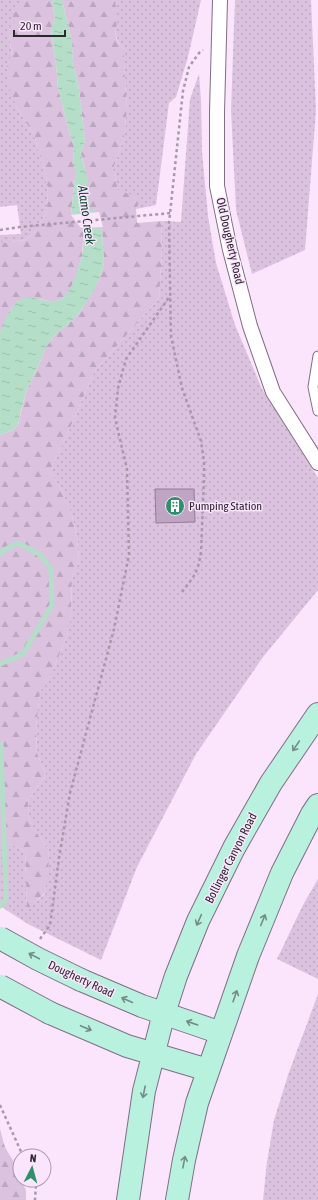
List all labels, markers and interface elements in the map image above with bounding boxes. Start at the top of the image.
scale bar [14,12,65,38]
text: 20 m [20,19,42,33]
water label: Alamo Creek [75,184,98,246]
street label: Old Dougherty Road [213,196,247,286]
building icon: Pumping Station [164,495,186,517]
place label: Pumping Station [189,499,262,513]
one-way arrow [292,740,300,751]
street label: Bollinger Canyon Road [202,811,260,905]
one-way arrow [195,914,202,926]
one-way arrow [260,915,267,927]
one-way arrow [28,952,40,960]
street label: Dougherty Road [46,958,116,1000]
one-way arrow [231,991,239,1003]
one-way arrow [122,996,134,1003]
one-way arrow [186,1019,199,1026]
one-way arrow [79,1025,91,1032]
one-way arrow [140,1085,148,1098]
north arrow [12,1148,52,1188]
text: N [29,1152,37,1164]
one-way arrow [180,1155,188,1168]

